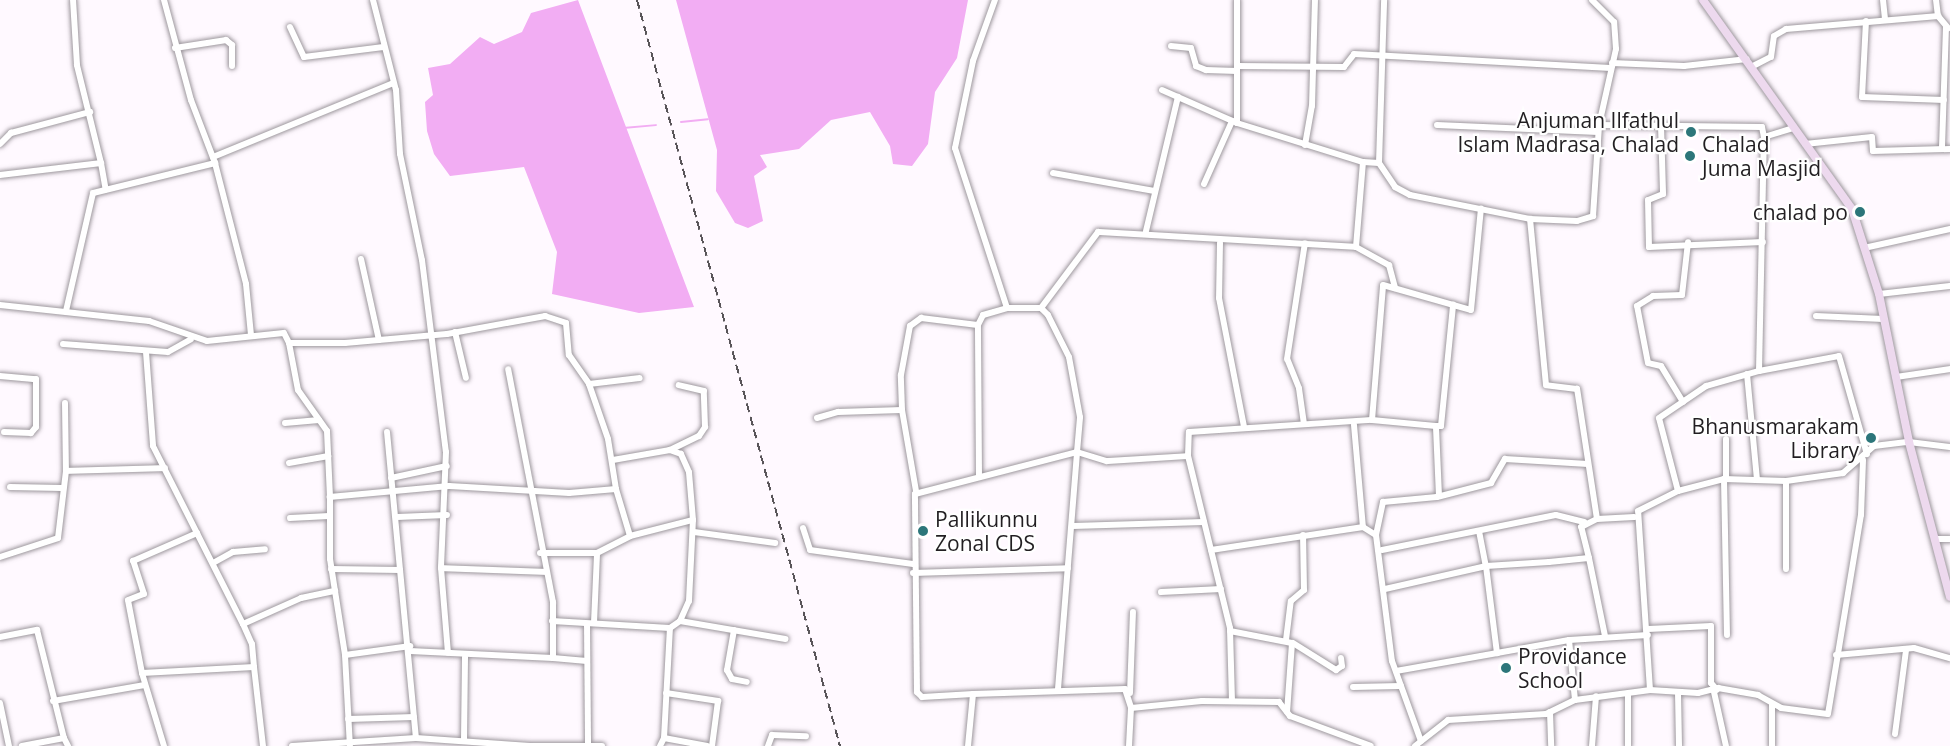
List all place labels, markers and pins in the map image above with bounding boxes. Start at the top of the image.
place label: Anjuman Ilfathul Islam Madrasa, Chalad [1457,107,1679,157]
marker: Anjuman Ilfathul Islam Madrasa, Chalad [1684,125,1698,139]
place label: Chalad Juma Masjid [1702,131,1821,181]
marker: Chalad Juma Masjid [1683,149,1697,163]
place label: chalad po [1753,199,1848,225]
marker: chalad po [1853,205,1867,219]
place label: Bhanusmarakam Library [1692,413,1859,463]
marker: Bhanusmarakam Library [1864,431,1878,445]
place label: Pallikunnu Zonal CDS [935,506,1038,556]
marker: Pallikunnu Zonal CDS [916,524,930,538]
place label: Providance School [1518,643,1627,693]
marker: Providance School [1499,661,1513,675]

